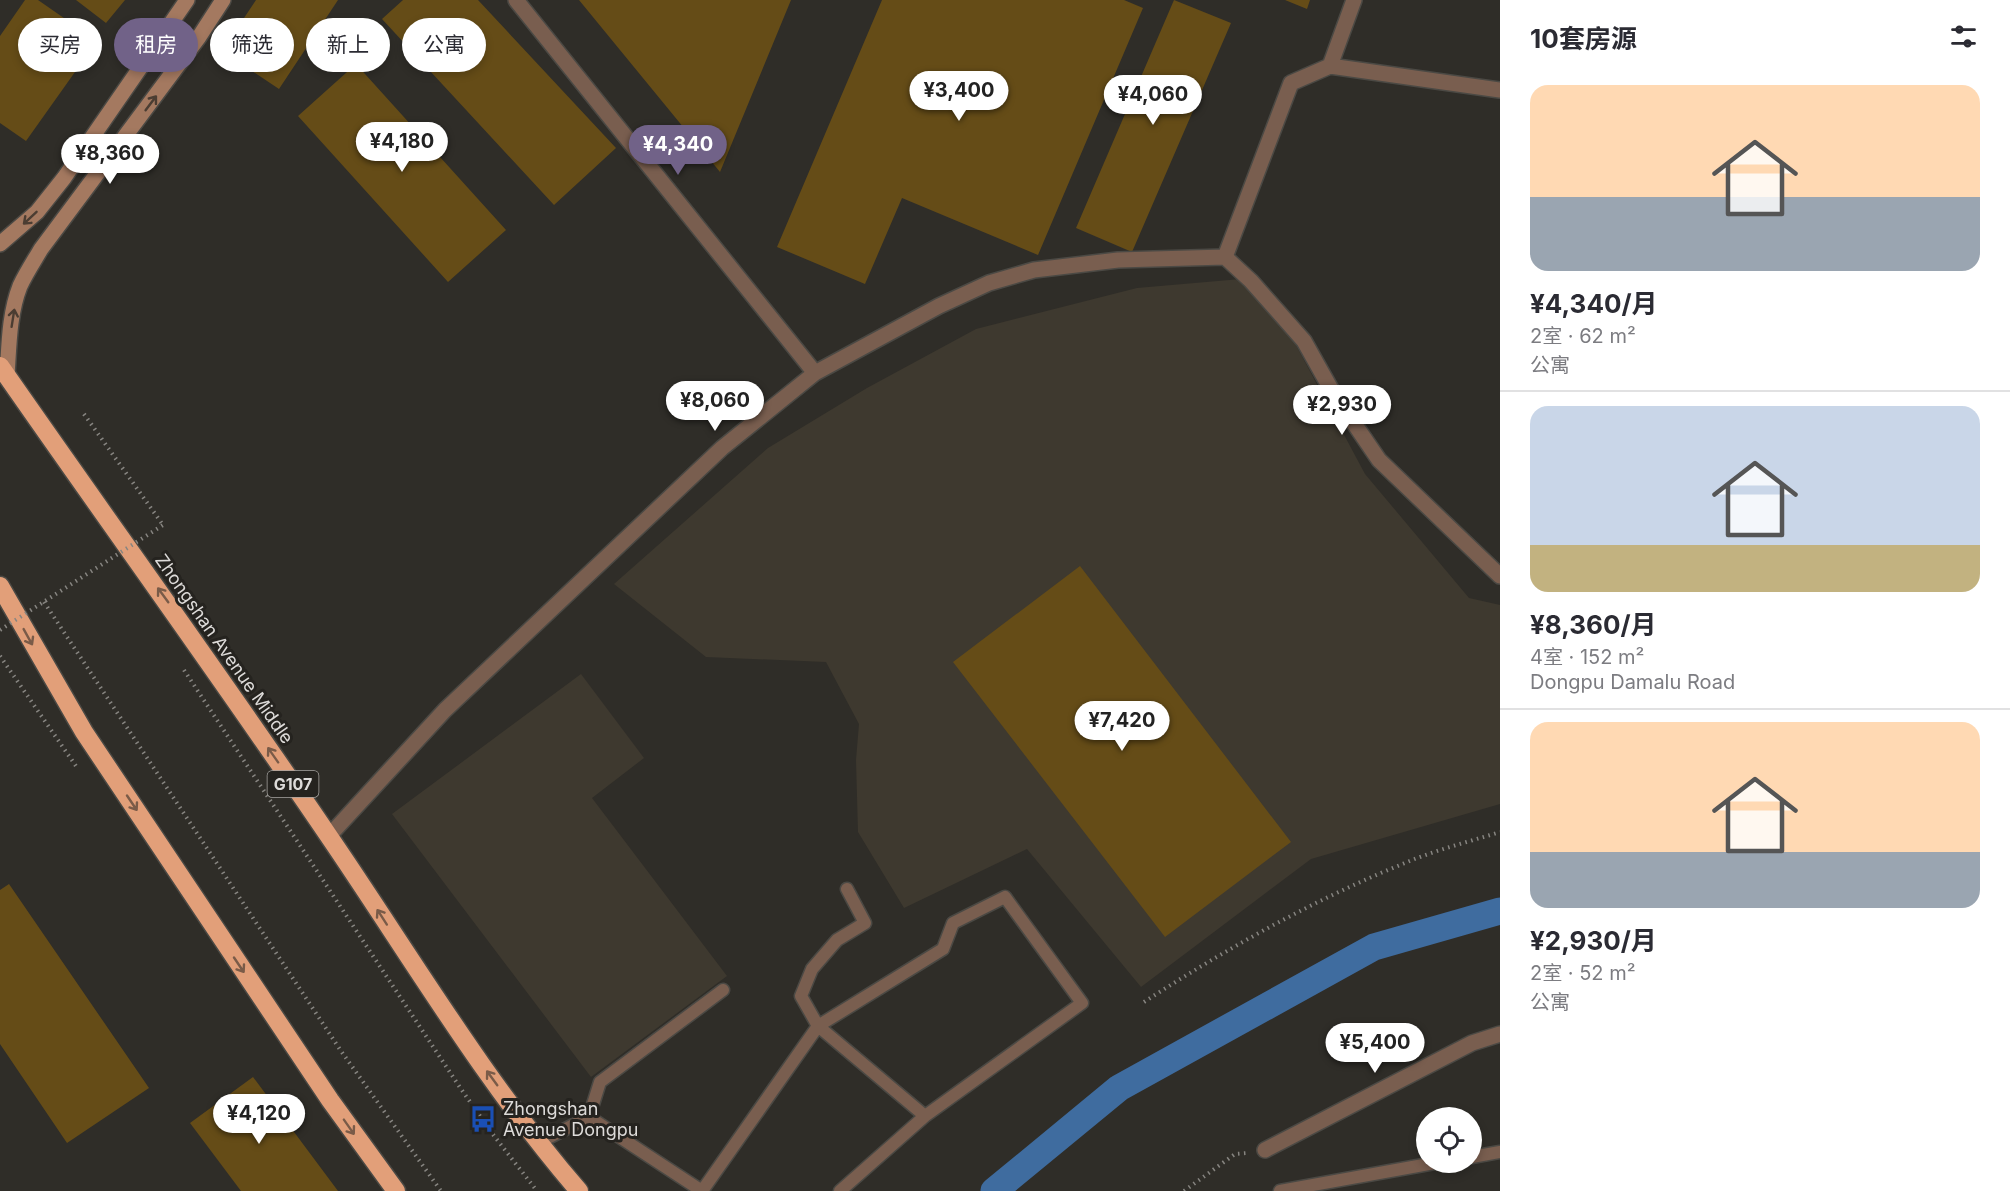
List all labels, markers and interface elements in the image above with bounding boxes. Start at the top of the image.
chip: 买房 [18,18,102,72]
chip: 租房 [114,18,198,72]
chip: 筛选 [210,18,294,72]
chip: 新上 [306,18,390,72]
chip: 公寓 [402,18,486,72]
icon: filters [1947,20,1980,53]
text: 10套房源 [1530,23,1637,54]
pin: ¥3,400 [910,71,1008,122]
pin: ¥4,060 [1104,75,1202,126]
text: ¥3,400 [923,78,995,102]
text: ¥4,060 [1118,82,1188,106]
one-way arrow [144,95,157,111]
pin: ¥4,180 [353,122,451,173]
icon: home [1701,124,1809,232]
pin: ¥4,340 [629,125,727,176]
text: ¥4,180 [370,129,434,153]
text: ¥4,340 [643,132,713,156]
pin: ¥8,360 [61,134,159,185]
text: ¥8,360 [75,141,145,165]
one-way arrow [23,211,38,225]
text: ¥4,340/月 [1530,288,1658,319]
one-way arrow [7,308,18,328]
text: 2室 · 62 m² [1530,324,1636,348]
text: 公寓 [1530,353,1570,377]
pin: ¥8,060 [666,381,764,432]
pin: ¥2,930 [1293,385,1391,436]
text: ¥8,060 [680,388,750,412]
text: ¥2,930 [1307,392,1377,416]
icon: home [1701,445,1809,553]
street label: Zhongshan Avenue Middle [151,550,298,747]
one-way arrow [156,587,169,603]
text: ¥8,360/月 [1530,609,1657,640]
one-way arrow [23,628,34,646]
text: 4室 · 152 m² [1530,645,1644,669]
text: Dongpu Damalu Road [1530,670,1735,694]
pin: ¥7,420 [1073,701,1171,752]
text: ¥7,420 [1089,708,1155,732]
one-way arrow [267,748,279,764]
icon: home [1701,761,1809,869]
road number: G107 [268,771,318,797]
one-way arrow [125,794,138,811]
one-way arrow [375,909,388,926]
text: ¥2,930/月 [1530,925,1657,956]
one-way arrow [233,956,245,973]
text: 2室 · 52 m² [1530,961,1636,985]
text: 公寓 [1530,990,1570,1014]
pin: ¥5,400 [1326,1023,1424,1074]
text: ¥5,400 [1340,1030,1410,1054]
one-way arrow [485,1071,498,1087]
pin: ¥4,120 [210,1094,308,1145]
place label: Zhongshan Avenue Dongpu [503,1098,638,1140]
text: ¥4,120 [227,1101,291,1125]
bus stop icon: Zhongshan Avenue Dongpu [468,1104,498,1134]
map controls [1416,1107,1482,1173]
button: locate [1416,1107,1482,1173]
one-way arrow [342,1118,355,1134]

